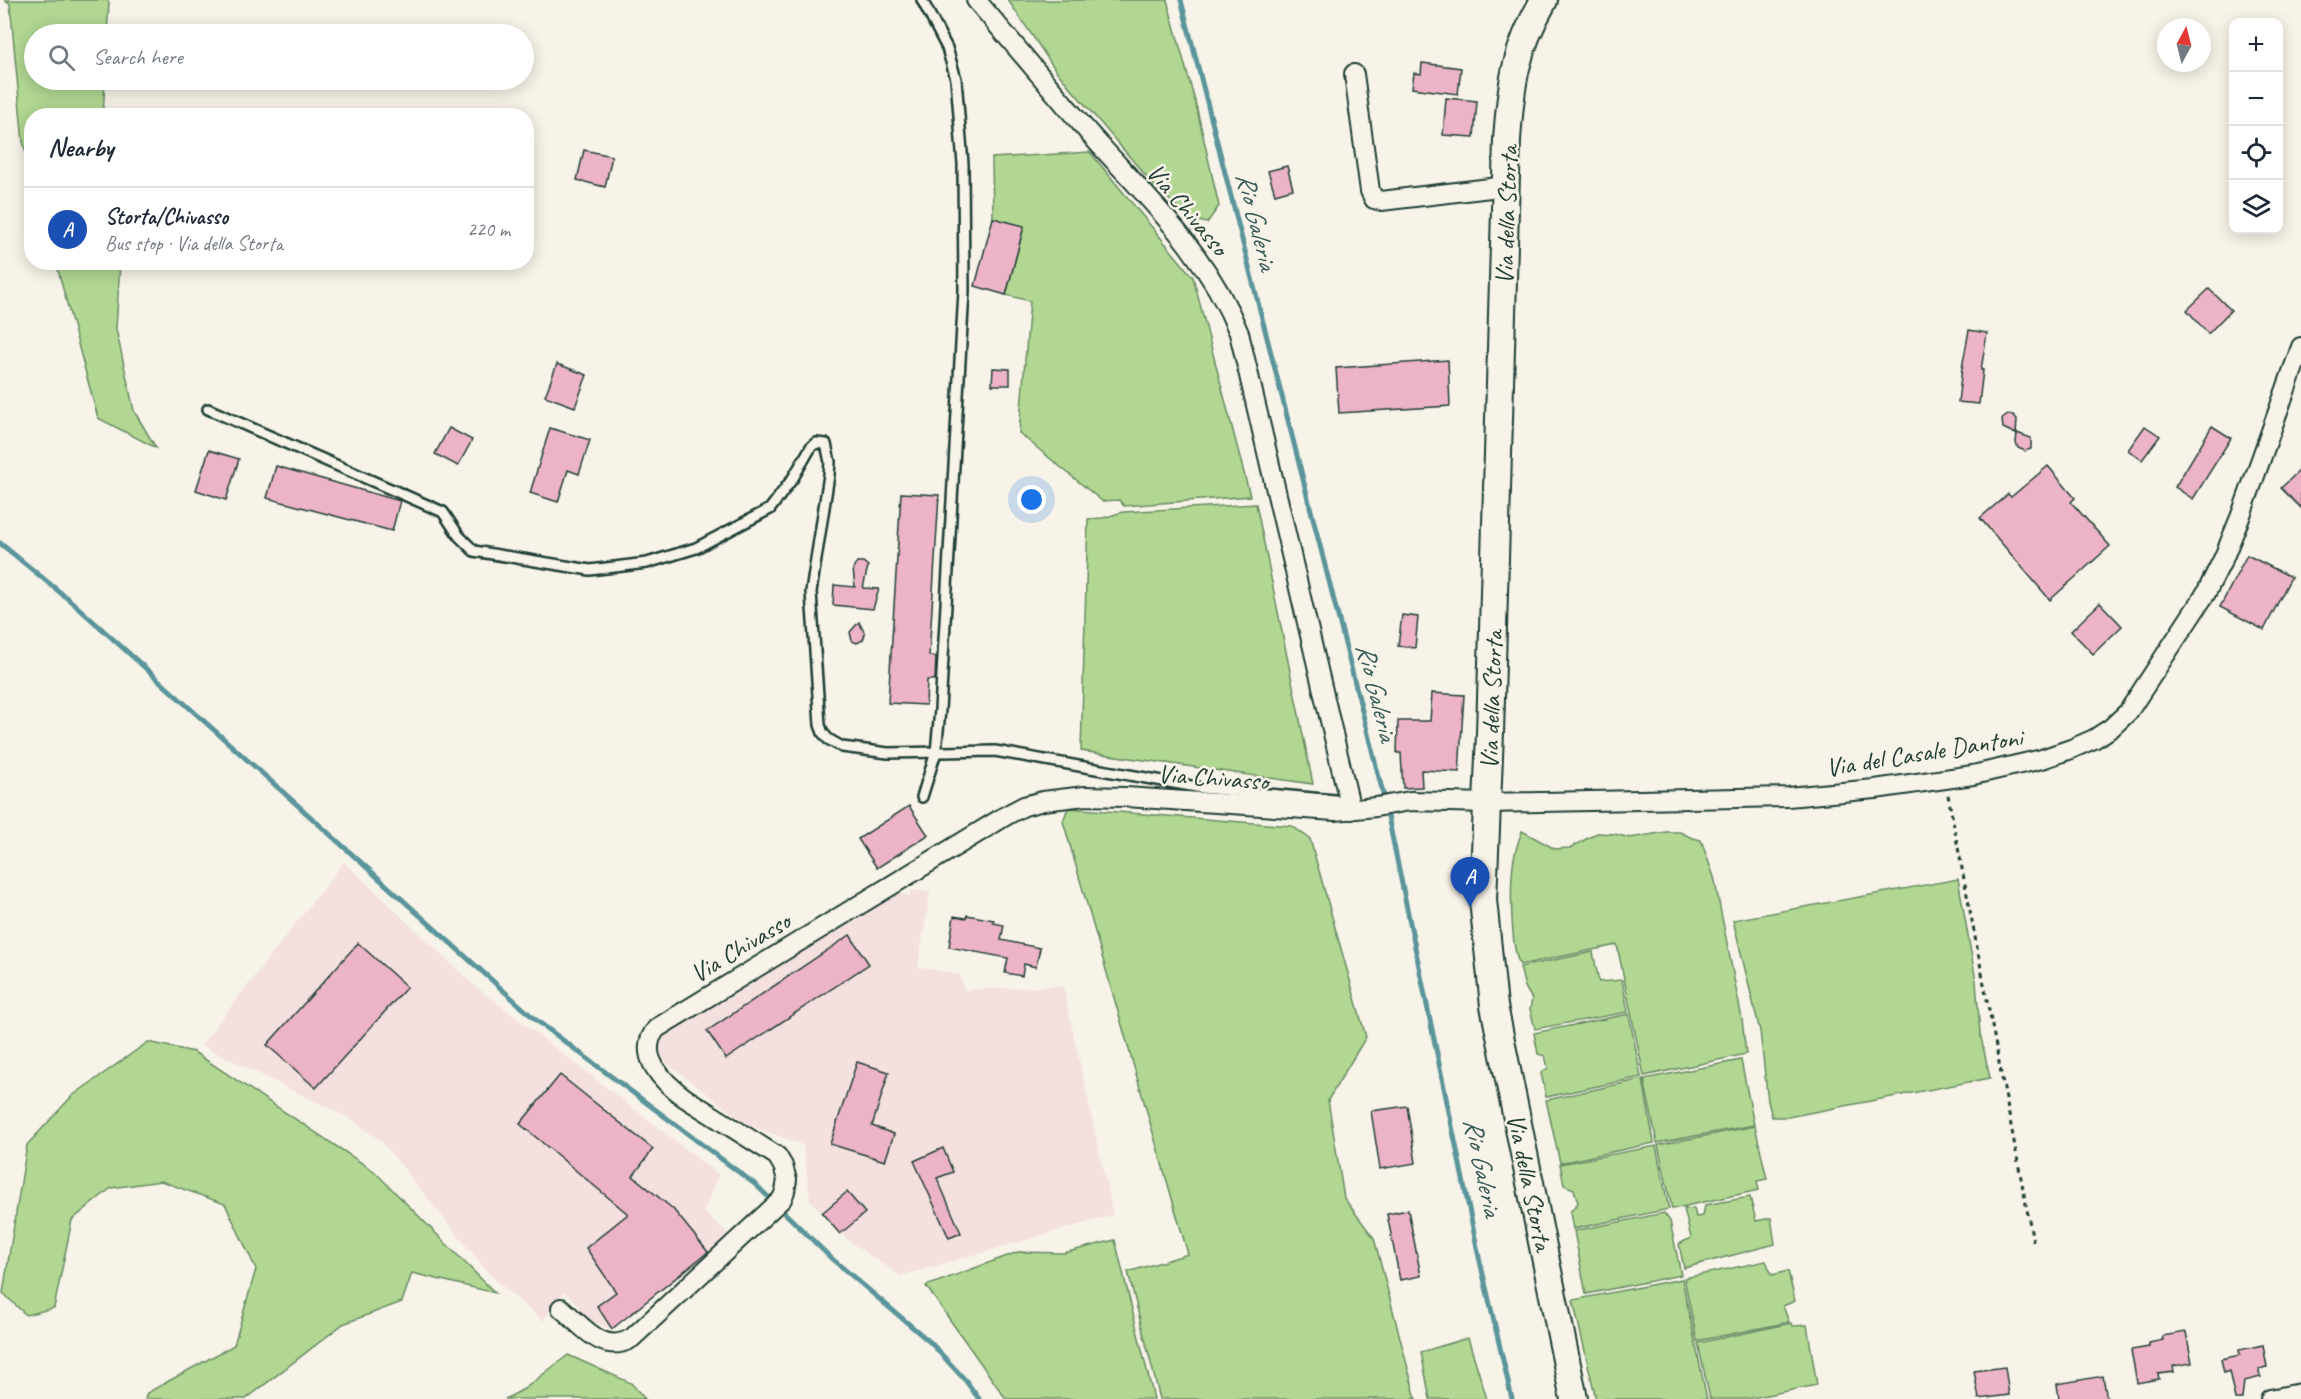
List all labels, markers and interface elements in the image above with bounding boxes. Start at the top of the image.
north arrow [2157,18,2211,72]
map controls [2229,18,2283,234]
button: + [2229,18,2283,72]
search box [24,24,534,90]
icon: search [45,41,78,74]
text: Search here [93,43,183,71]
button: − [2229,72,2283,126]
button: locate [2229,126,2283,180]
text: Nearby [48,131,113,164]
street label: Via della Storta [1488,143,1525,285]
street label: Via Chivasso [1139,156,1238,264]
water label: Rio Galeria [1228,169,1286,276]
button: layers [2229,180,2283,234]
text: Storta/Chivasso [105,203,228,231]
text: A [62,217,73,242]
text: 220 m [467,217,510,242]
text: Bus stop · Via della Storta [105,231,283,256]
your location [1017,485,1046,514]
street label: Via della Storta [1473,628,1510,770]
water label: Rio Galeria [1348,640,1406,747]
street label: Via del Casale Dantoni [1824,720,2028,784]
street label: Via Chivasso [1157,757,1272,798]
pin: A [1450,858,1490,907]
street label: Via Chivasso [684,903,799,990]
street label: Via della Storta [1499,1111,1561,1256]
water label: Rio Galeria [1456,1115,1511,1222]

